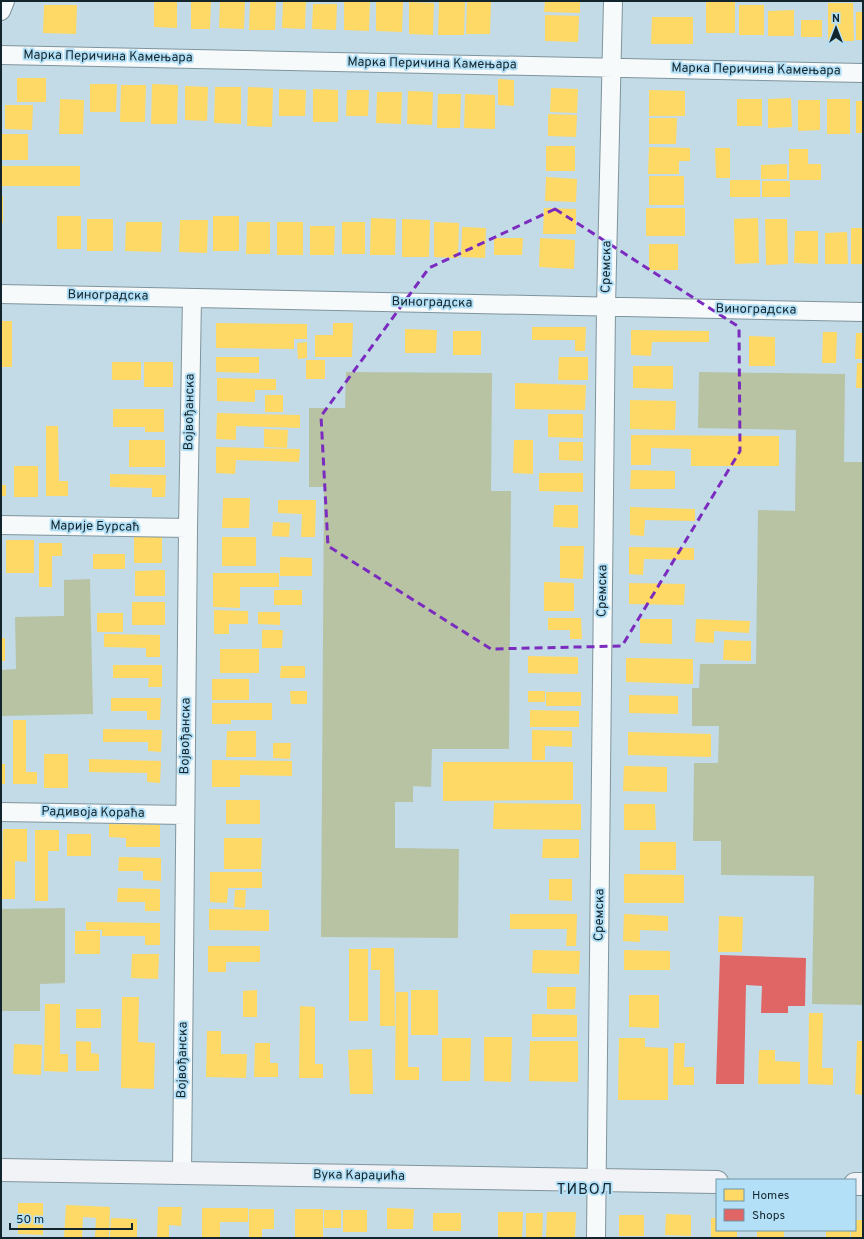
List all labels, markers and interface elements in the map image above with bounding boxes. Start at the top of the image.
north arrow [816,8,856,48]
text: N [832,12,840,26]
street label: Марка Перичина Камењара [23,48,193,66]
street label: Марка Перичина Камењара [347,55,517,73]
street label: Марка Перичина Камењара [671,61,841,79]
street label: Сремска [599,241,615,293]
street label: Виноградска [68,287,148,305]
street label: Виноградска [392,294,472,312]
street label: Виноградска [716,301,796,319]
street label: Војвођанска [181,373,199,451]
street label: Марије Бурсаћ [50,518,140,536]
street label: Сремска [595,565,611,617]
street label: Војвођанска [177,697,195,775]
street label: Радивоја Кораћа [41,804,145,822]
street label: Сремска [592,889,608,941]
street label: Војвођанска [174,1021,192,1099]
street label: Вука Караџића [313,1167,405,1185]
legend [716,1179,856,1231]
district label: ТИВОЛ [557,1181,613,1200]
text: Homes [752,1188,789,1204]
scale bar [10,1205,132,1231]
text: Shops [752,1208,785,1224]
text: 50 m [16,1212,44,1228]

